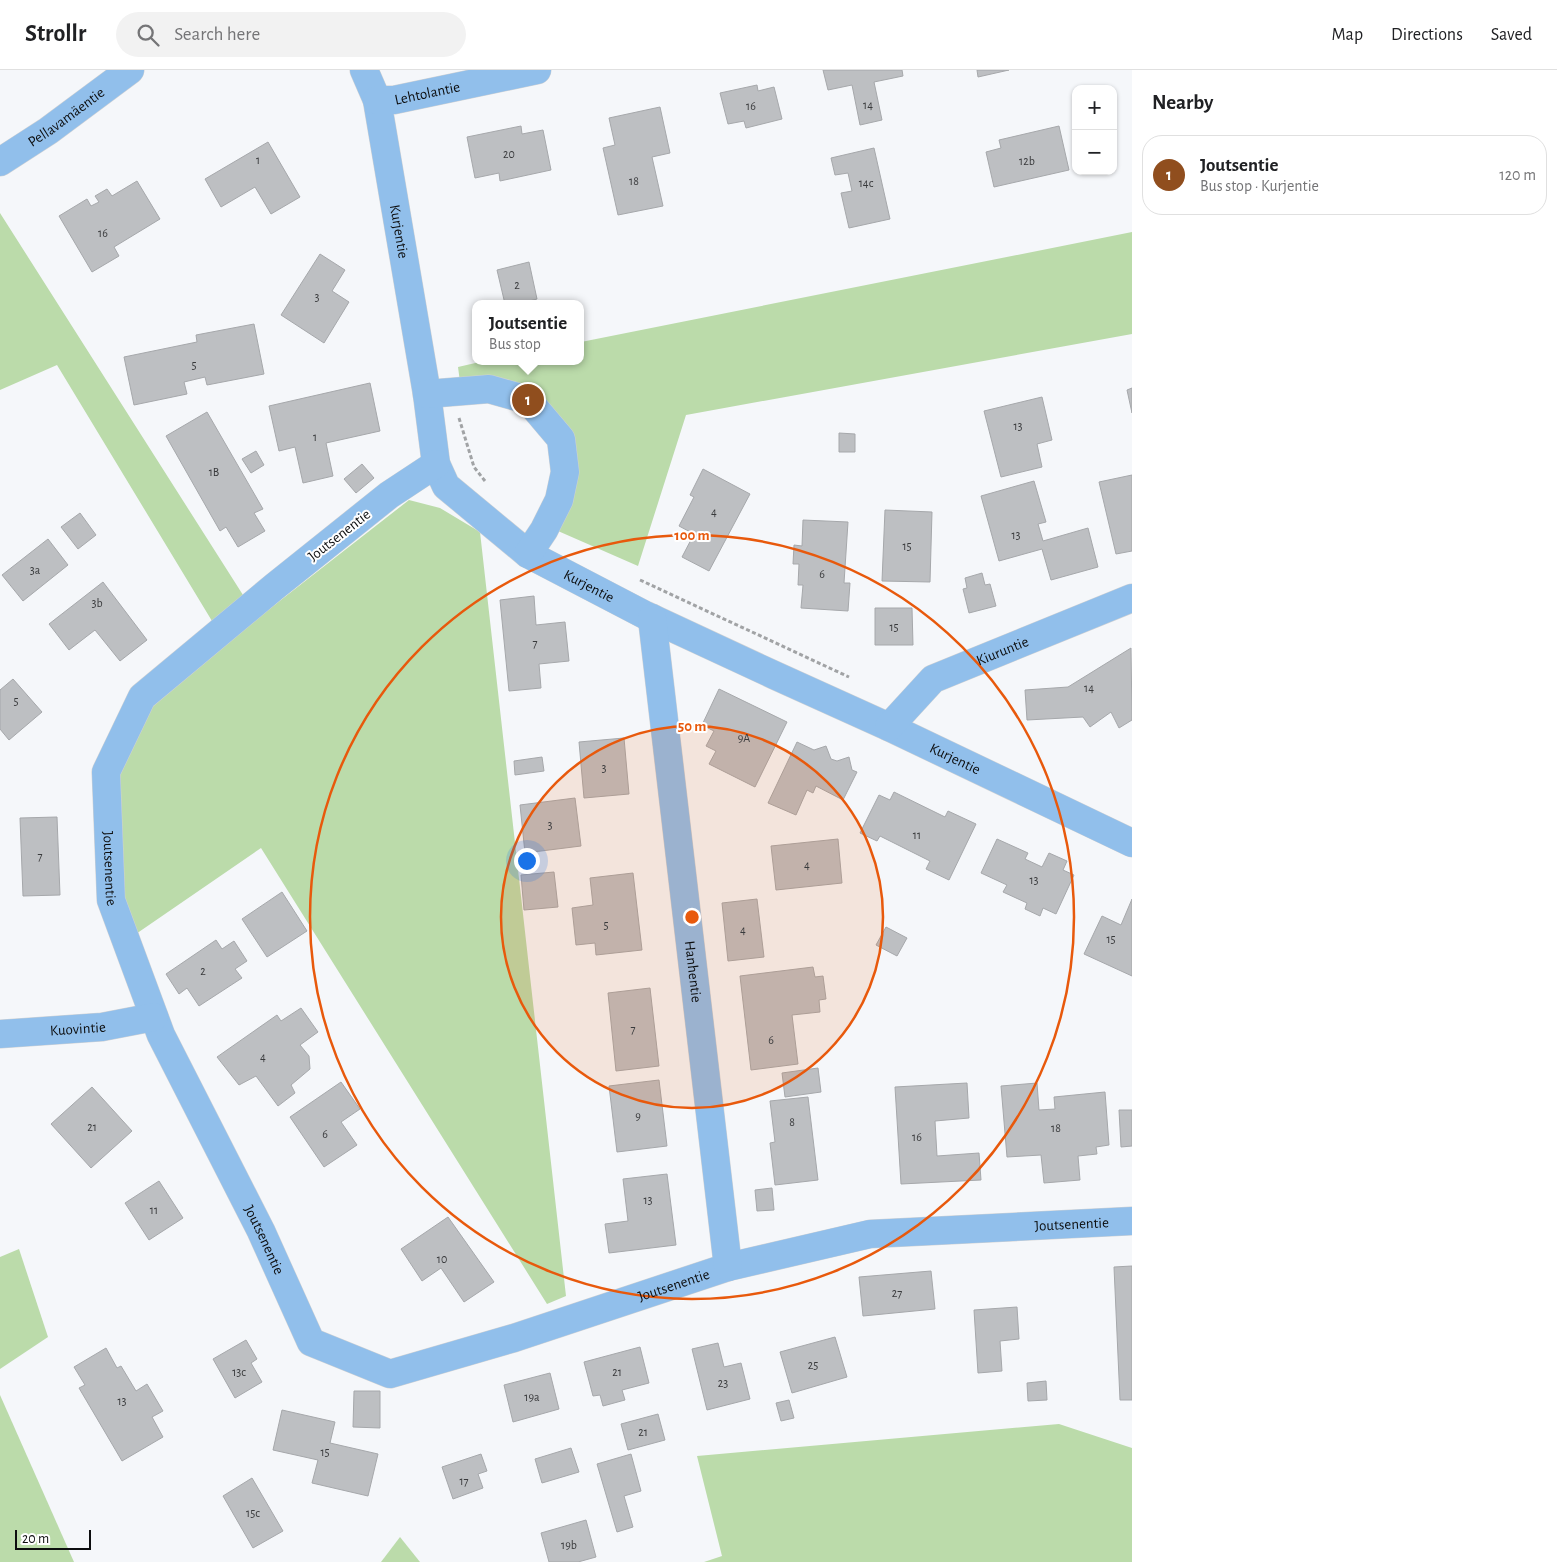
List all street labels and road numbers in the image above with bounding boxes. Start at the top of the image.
street label: Lehtolantie [393,79,461,108]
street label: Pellavamäentie [26,85,107,150]
street label: Kurjentie [387,203,411,260]
street label: Joutsenentie [305,507,373,564]
street label: Kurjentie [561,567,616,606]
street label: Kiuruntie [974,634,1031,669]
street label: Kurjentie [927,741,983,778]
street label: Joutsenentie [100,831,120,908]
street label: Hanhentie [682,940,704,1004]
street label: Kuovintie [49,1019,107,1039]
street label: Joutsenentie [241,1203,287,1277]
street label: Joutsenentie [1034,1215,1109,1234]
street label: Joutsenentie [636,1267,712,1304]

